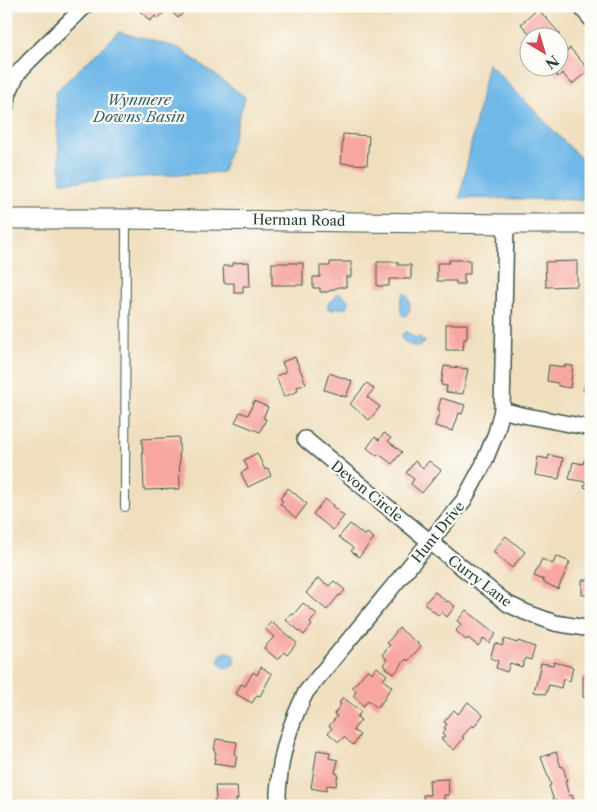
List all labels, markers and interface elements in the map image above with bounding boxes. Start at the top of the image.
north arrow [520,28,570,78]
text: N [542,51,562,73]
water label: Wynmere Downs Basin [92,90,185,126]
street label: Herman Road [252,210,346,230]
street label: Devon Circle [327,457,407,526]
street label: Hunt Drive [408,497,468,567]
street label: Curry Lane [444,551,516,611]

